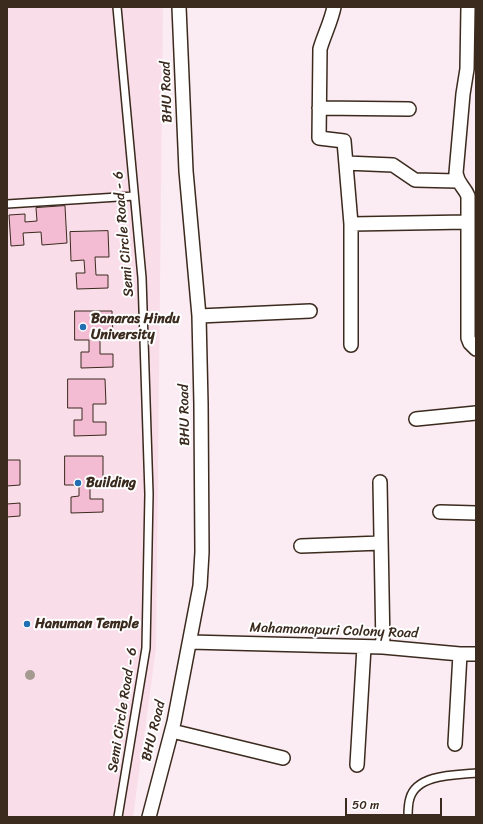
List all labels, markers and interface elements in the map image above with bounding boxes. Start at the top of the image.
street label: BHU Road [158,61,176,123]
street label: Semi Circle Road - 6 [110,170,138,298]
place label: Banaras Hindu University [91,311,180,344]
marker: Banaras Hindu University [78,322,88,332]
street label: BHU Road [176,384,194,446]
place label: Building [86,475,136,491]
marker: Building [73,478,83,488]
place label: Hanuman Temple [35,616,139,632]
marker: Hanuman Temple [22,619,32,629]
street label: Mahamanapuri Colony Road [249,620,419,642]
street label: Semi Circle Road - 6 [105,646,141,774]
street label: BHU Road [138,699,170,763]
scale bar [347,790,444,816]
text: 50 m [352,794,379,816]

